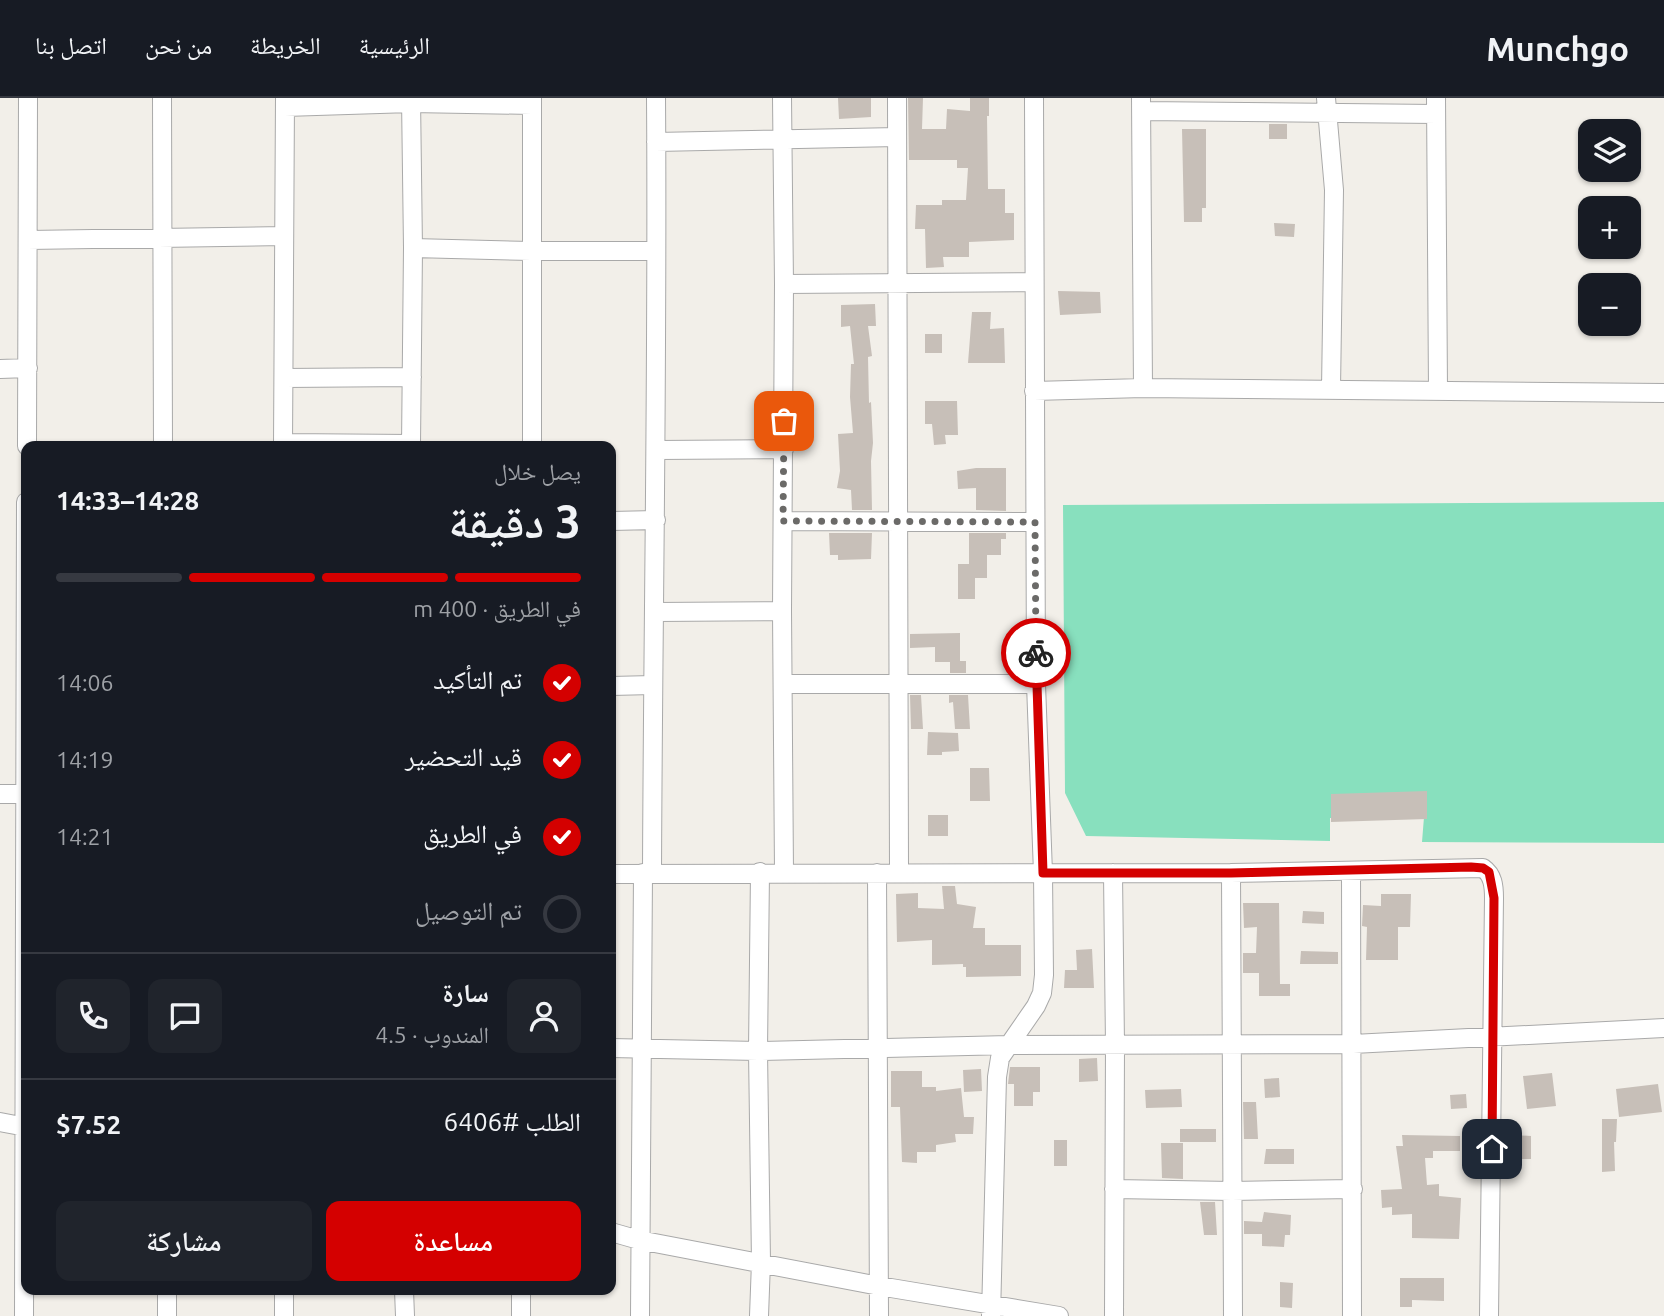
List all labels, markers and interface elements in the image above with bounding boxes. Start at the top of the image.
text: Munchgo [1486,30,1629,67]
text: اتصل بنا [35,32,107,59]
text: من نحن [145,32,212,59]
text: الخريطة [250,32,321,59]
text: الرئيسية [359,32,430,59]
map controls [1578,119,1641,336]
button: layers [1578,119,1641,182]
button: + [1578,196,1641,259]
button: − [1578,273,1641,336]
pin [754,391,814,451]
icon: bag [765,402,803,440]
text: يصل خلال [494,459,581,484]
text: 14:28–14:33 [56,486,199,515]
text: 3 دقيقة [449,495,581,547]
text: في الطريق · 400 m [413,596,581,621]
courier [1001,618,1071,688]
icon: bike [1017,634,1055,672]
icon: check [543,664,581,702]
text: تم التأكيد [433,665,522,694]
text: 14:06 [56,670,114,695]
icon: check [543,741,581,779]
text: قيد التحضير [405,742,522,771]
text: 14:19 [56,747,114,772]
icon: check [543,818,581,856]
text: في الطريق [423,819,522,848]
text: 14:21 [56,824,114,849]
text: تم التوصيل [415,896,522,925]
text: سارة [442,978,489,1007]
button: phone [56,979,130,1053]
button: chat [148,979,222,1053]
button: person [507,979,581,1053]
text: المندوب · 4.5 [375,1022,489,1047]
text: الطلب #6406 [444,1107,581,1136]
text: $7.52 [56,1110,121,1139]
pin [1462,1119,1522,1179]
icon: home [1473,1130,1511,1168]
button: مشاركة [56,1201,312,1281]
button: مساعدة [326,1201,581,1281]

